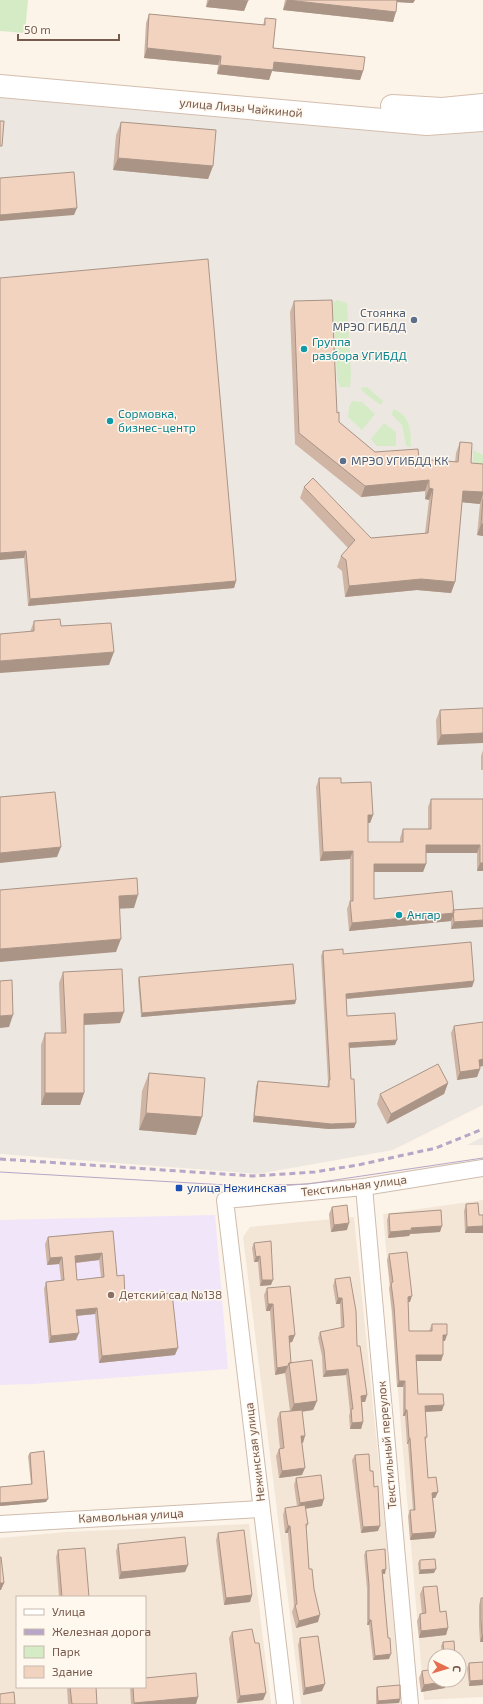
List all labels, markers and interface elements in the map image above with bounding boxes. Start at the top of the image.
scale bar [18,16,119,42]
text: 50 m [24,22,51,36]
street label: улица Лизы Чайкиной [179,95,303,120]
place label: Стоянка МРЭО ГИБДД [332,305,406,333]
marker: Стоянка МРЭО ГИБДД [409,315,419,325]
place label: Группа разбора УГИБДД [312,334,407,362]
marker: Группа разбора УГИБДД [299,344,309,354]
place label: Сормовка, бизнес-центр [118,406,196,434]
marker: Сормовка, бизнес-центр [105,416,115,426]
place label: МРЭО УГИБДД КК [351,453,448,467]
marker: МРЭО УГИБДД КК [338,456,348,466]
place label: Ангар [407,907,441,921]
marker: Ангар [394,910,404,920]
street label: Текстильная улица [300,1172,408,1199]
place label: улица Нежинская [187,1180,287,1195]
marker: улица Нежинская [174,1183,184,1193]
place label: Детский сад №138 [119,1287,222,1301]
marker: Детский сад №138 [106,1290,116,1300]
street label: Текстильный переулок [373,1380,400,1510]
street label: Нежинская улица [241,1402,268,1502]
street label: Камвольная улица [78,1505,184,1526]
legend [16,1596,146,1688]
text: Улица [52,1604,85,1618]
text: Железная дорога [52,1624,151,1638]
text: Парк [52,1644,81,1658]
north arrow [427,1648,467,1688]
text: Здание [52,1664,93,1678]
text: С [451,1665,464,1673]

